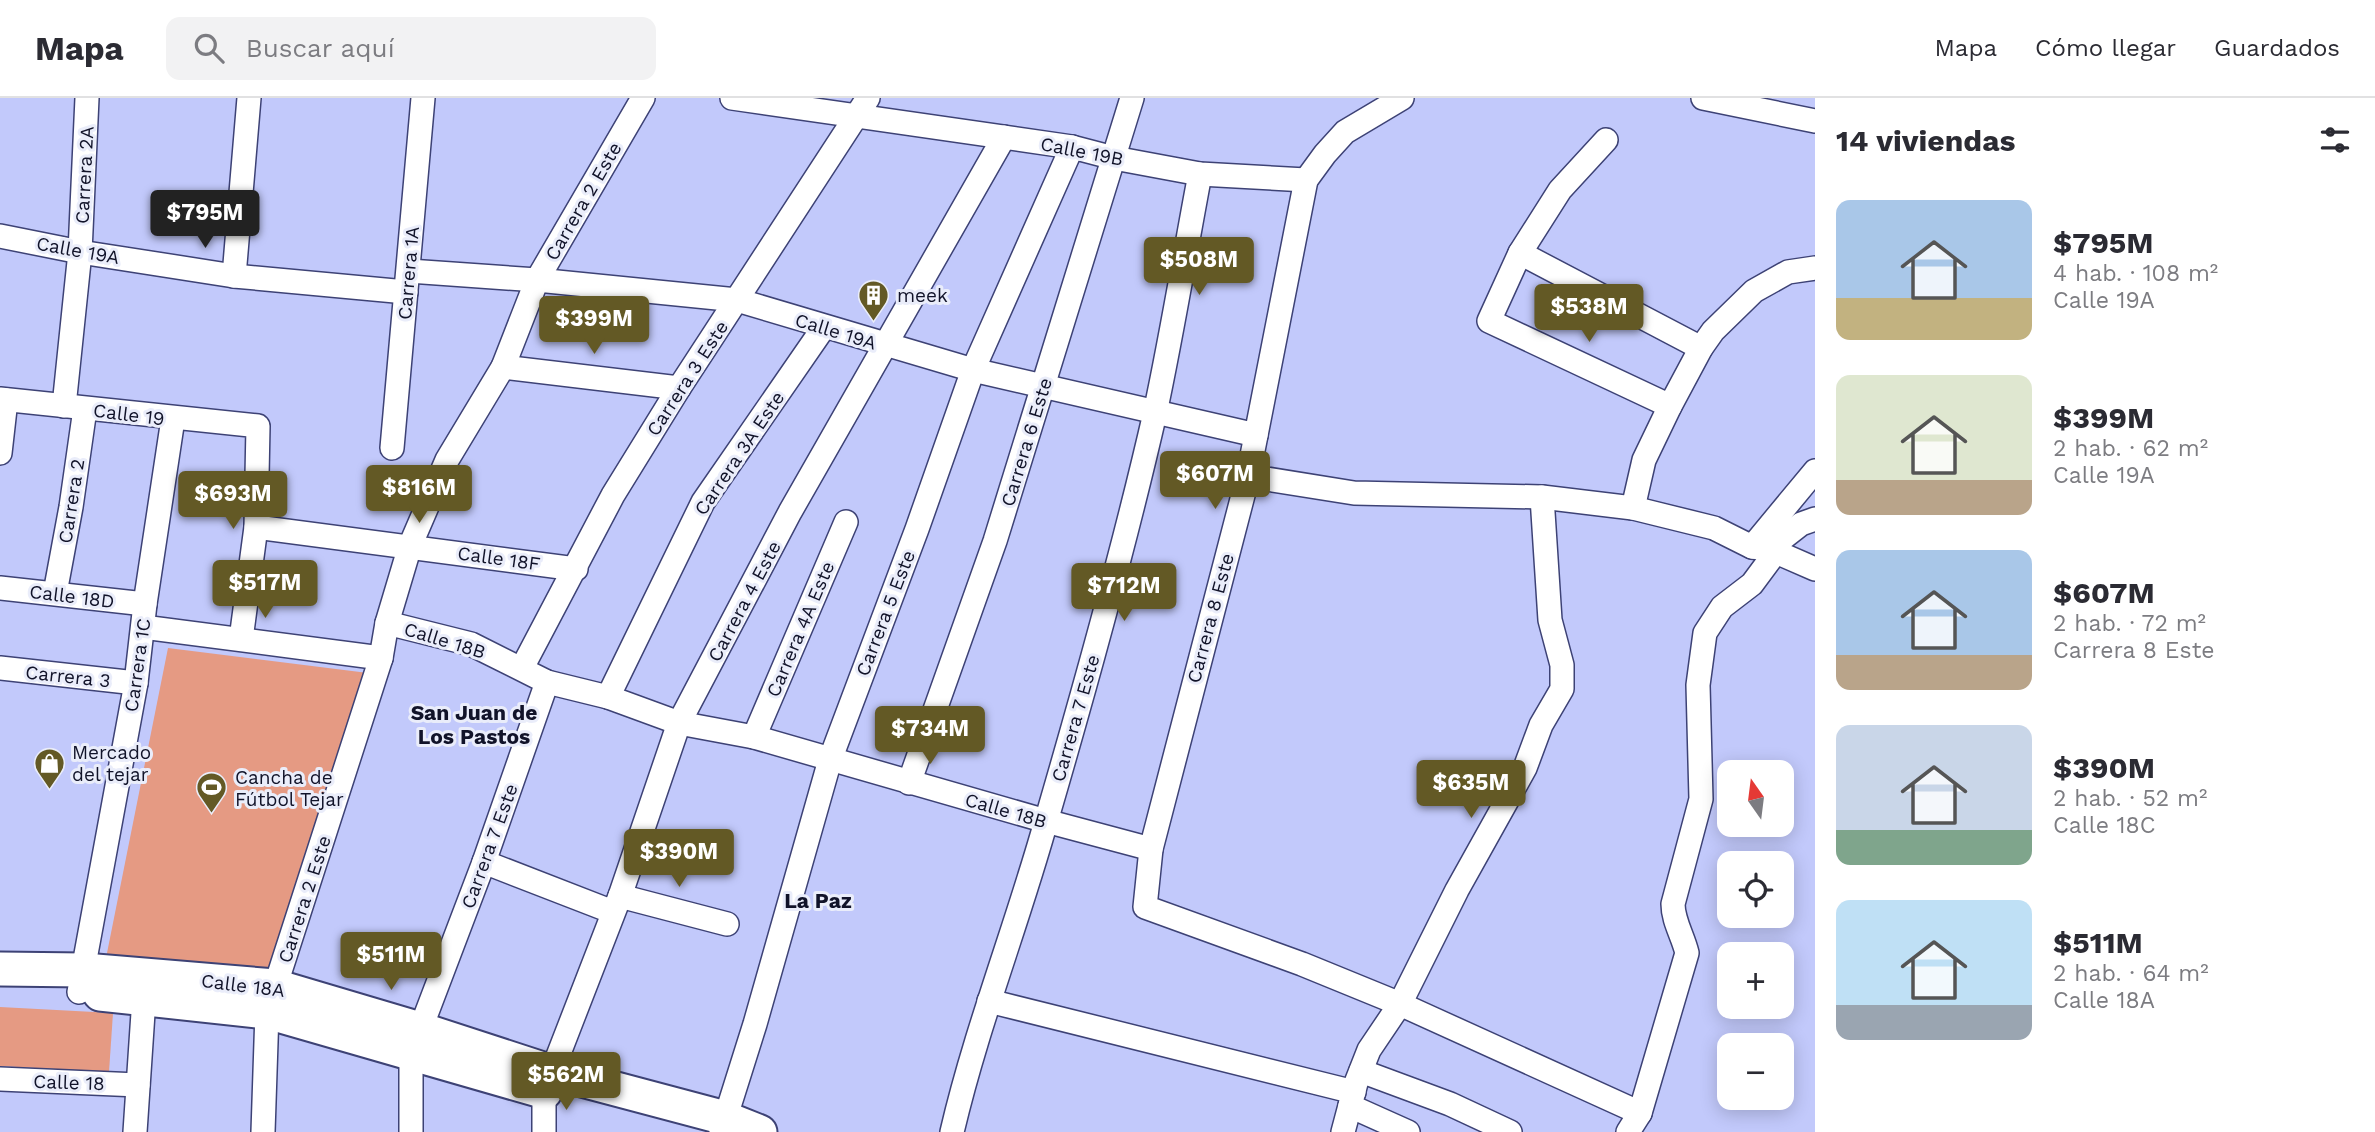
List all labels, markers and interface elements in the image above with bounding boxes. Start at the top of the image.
search box [166,17,656,80]
text: Mapa [35,29,124,68]
icon: search [190,29,228,67]
text: Buscar aquí [246,33,395,63]
text: Mapa [1935,34,1997,62]
text: Cómo llegar [2035,34,2176,62]
text: Guardados [2214,34,2340,62]
icon: filters [2316,121,2354,159]
text: 14 viviendas [1836,123,2016,158]
street label: Carrera 2A [70,125,99,224]
street label: Calle 19B [1038,132,1125,171]
street label: Carrera 2 Este [540,138,627,265]
pin: $795M [156,190,254,250]
text: $795M [166,199,244,226]
street label: Carrera 1A [393,225,424,321]
text: $795M [2053,225,2154,260]
icon: home [1892,228,1976,312]
street label: Calle 19A [35,232,122,269]
pin: $508M [1150,238,1248,297]
text: $508M [1160,246,1238,273]
text: 4 hab. · 108 m² [2053,260,2218,287]
building icon: meek [857,278,891,322]
place label: meek [897,284,948,307]
pin: $538M [1540,285,1638,344]
text: Calle 19A [2053,287,2155,314]
text: $538M [1550,293,1628,320]
pin: $399M [545,296,643,356]
text: $399M [555,305,633,332]
street label: Calle 19A [792,308,880,355]
street label: Carrera 3 Este [642,316,733,440]
street label: Carrera 6 Este [996,375,1057,509]
street label: Carrera 3A Este [689,387,789,520]
street label: Calle 19 [92,399,166,430]
text: $399M [2053,400,2154,435]
icon: home [1892,403,1976,487]
text: 2 hab. · 62 m² [2053,435,2208,462]
pin: $607M [1166,452,1264,511]
street label: Carrera 2 [53,457,90,545]
text: $607M [1176,460,1254,487]
text: Calle 19A [2053,462,2155,489]
pin: $816M [370,466,468,525]
pin: $693M [184,472,282,531]
text: $816M [382,474,456,501]
text: $693M [194,480,272,507]
street label: Carrera 4 Este [703,537,786,666]
street label: Calle 18F [456,541,542,576]
street label: Carrera 5 Este [851,547,920,679]
street label: Carrera 8 Este [1182,551,1239,686]
street label: Carrera 4A Este [762,558,839,701]
pin: $517M [216,560,314,620]
pin: $712M [1075,564,1173,623]
text: $517M [229,569,301,596]
text: $712M [1087,572,1161,599]
text: $607M [2053,575,2155,610]
icon: home [1892,578,1976,662]
street label: Calle 18D [28,580,116,613]
text: 2 hab. · 72 m² [2053,610,2206,637]
street label: Carrera 1C [120,617,155,713]
street label: Calle 18B [401,617,488,664]
text: Carrera 8 Este [2053,637,2215,664]
street label: Carrera 7 Este [1046,652,1105,784]
street label: Carrera 3 [24,661,112,692]
district label: San Juan de Los Pastos [411,700,537,749]
pin: $734M [881,706,979,766]
text: $734M [891,715,969,742]
place label: Mercado del tejar [72,741,151,786]
shop icon: Mercado del tejar [32,746,66,790]
text: $390M [2053,750,2155,785]
icon: home [1892,753,1976,837]
pin: $635M [1422,760,1520,820]
north arrow [1717,760,1794,836]
map controls [1717,760,1794,1110]
place label: Cancha de Fútbol Tejar [235,766,344,811]
text: $635M [1433,769,1509,796]
sports icon: Cancha de Fútbol Tejar [195,771,229,815]
street label: Carrera 7 Este [456,781,523,912]
text: 2 hab. · 52 m² [2053,785,2207,812]
street label: Calle 18B [962,788,1049,833]
text: Calle 18C [2053,812,2155,839]
pin: $390M [630,830,728,889]
street label: Carrera 2 Este [273,832,336,966]
text: $390M [640,838,718,865]
button: locate [1717,851,1794,928]
district label: La Paz [784,888,852,913]
text: $511M [2053,925,2143,960]
icon: home [1892,928,1976,1012]
pin: $511M [342,932,440,992]
text: $511M [357,941,425,968]
button: + [1717,942,1794,1019]
text: 2 hab. · 64 m² [2053,960,2209,987]
street label: Calle 18A [200,969,287,1002]
text: Calle 18A [2053,987,2155,1014]
button: − [1717,1033,1794,1110]
pin: $562M [517,1052,615,1112]
text: $562M [528,1061,604,1088]
street label: Calle 18 [33,1070,105,1095]

